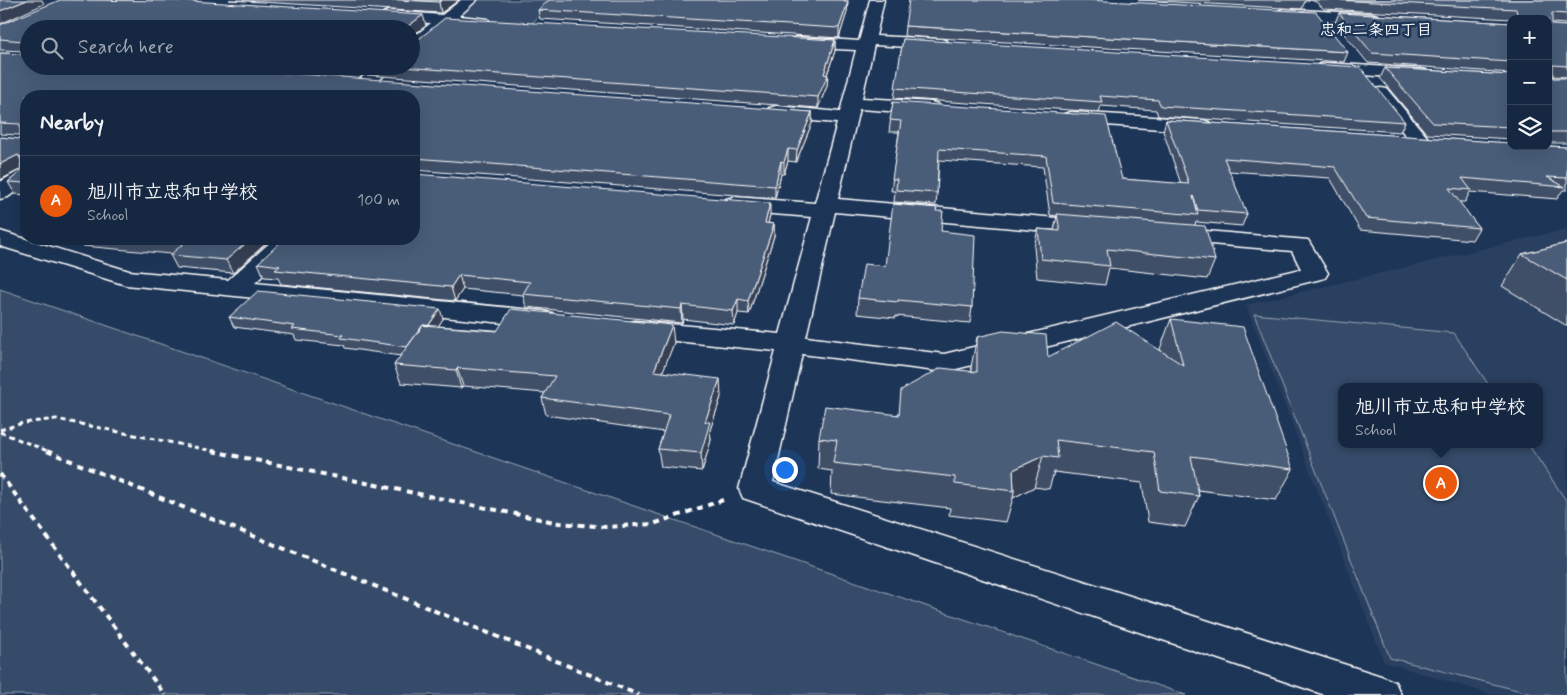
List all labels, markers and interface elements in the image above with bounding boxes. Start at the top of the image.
map controls [1507,15,1552,150]
button: + [1507,15,1552,60]
search box [20,20,420,75]
district label: 忠和二条四丁目 [1320,20,1432,41]
icon: search [38,34,66,62]
text: Search here [78,35,174,60]
button: − [1507,60,1552,105]
button: layers [1507,105,1552,150]
text: Nearby [40,109,104,137]
text: 旭川市立忠和中学校 [87,180,258,205]
text: A [51,190,61,211]
text: 100 m [357,190,400,211]
text: School [87,205,128,226]
popup [1338,383,1543,448]
text: 旭川市立忠和中学校 [1355,395,1526,420]
text: School [1355,420,1396,441]
your location [772,457,798,483]
pin: A [1425,464,1457,502]

